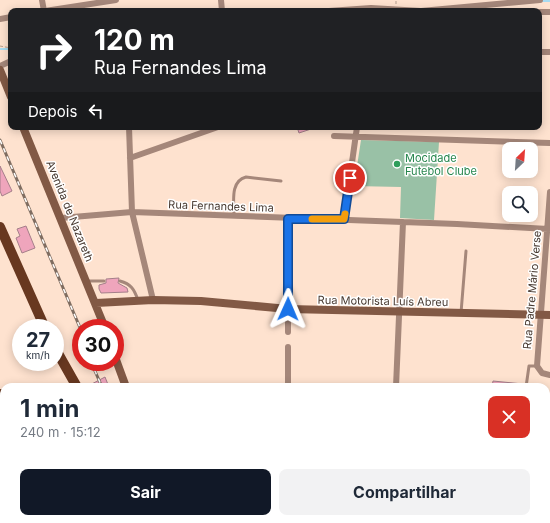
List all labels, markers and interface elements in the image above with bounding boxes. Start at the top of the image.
text: 120 m [94,23,175,57]
icon: right [28,24,80,76]
text: Rua Fernandes Lima [94,57,267,78]
icon: left [85,100,107,122]
text: Depois [28,102,77,121]
north arrow [502,142,538,178]
map controls [502,142,538,222]
place label: Mocidade Futebol Clube [405,151,477,178]
street label: Avenida de Nazareth [43,158,97,264]
marker: Mocidade Futebol Clube [392,159,402,169]
pin [333,161,367,195]
icon: arrive [339,167,361,189]
button: search [502,186,538,222]
street label: Rua Fernandes Lima [168,197,274,215]
street label: Rua Padre Mário Verse [520,230,544,350]
position arrow [267,288,309,330]
street label: Rua Motorista Luís Abreu [318,293,448,309]
speed limit sign: 30 [72,319,124,371]
text: 27 [26,328,50,352]
text: km/h [26,349,50,361]
text: 1 min [20,394,79,423]
button: close [488,396,530,438]
text: 240 m · 15:12 [20,424,101,440]
button: Sair [20,469,271,515]
button: Compartilhar [279,469,530,515]

